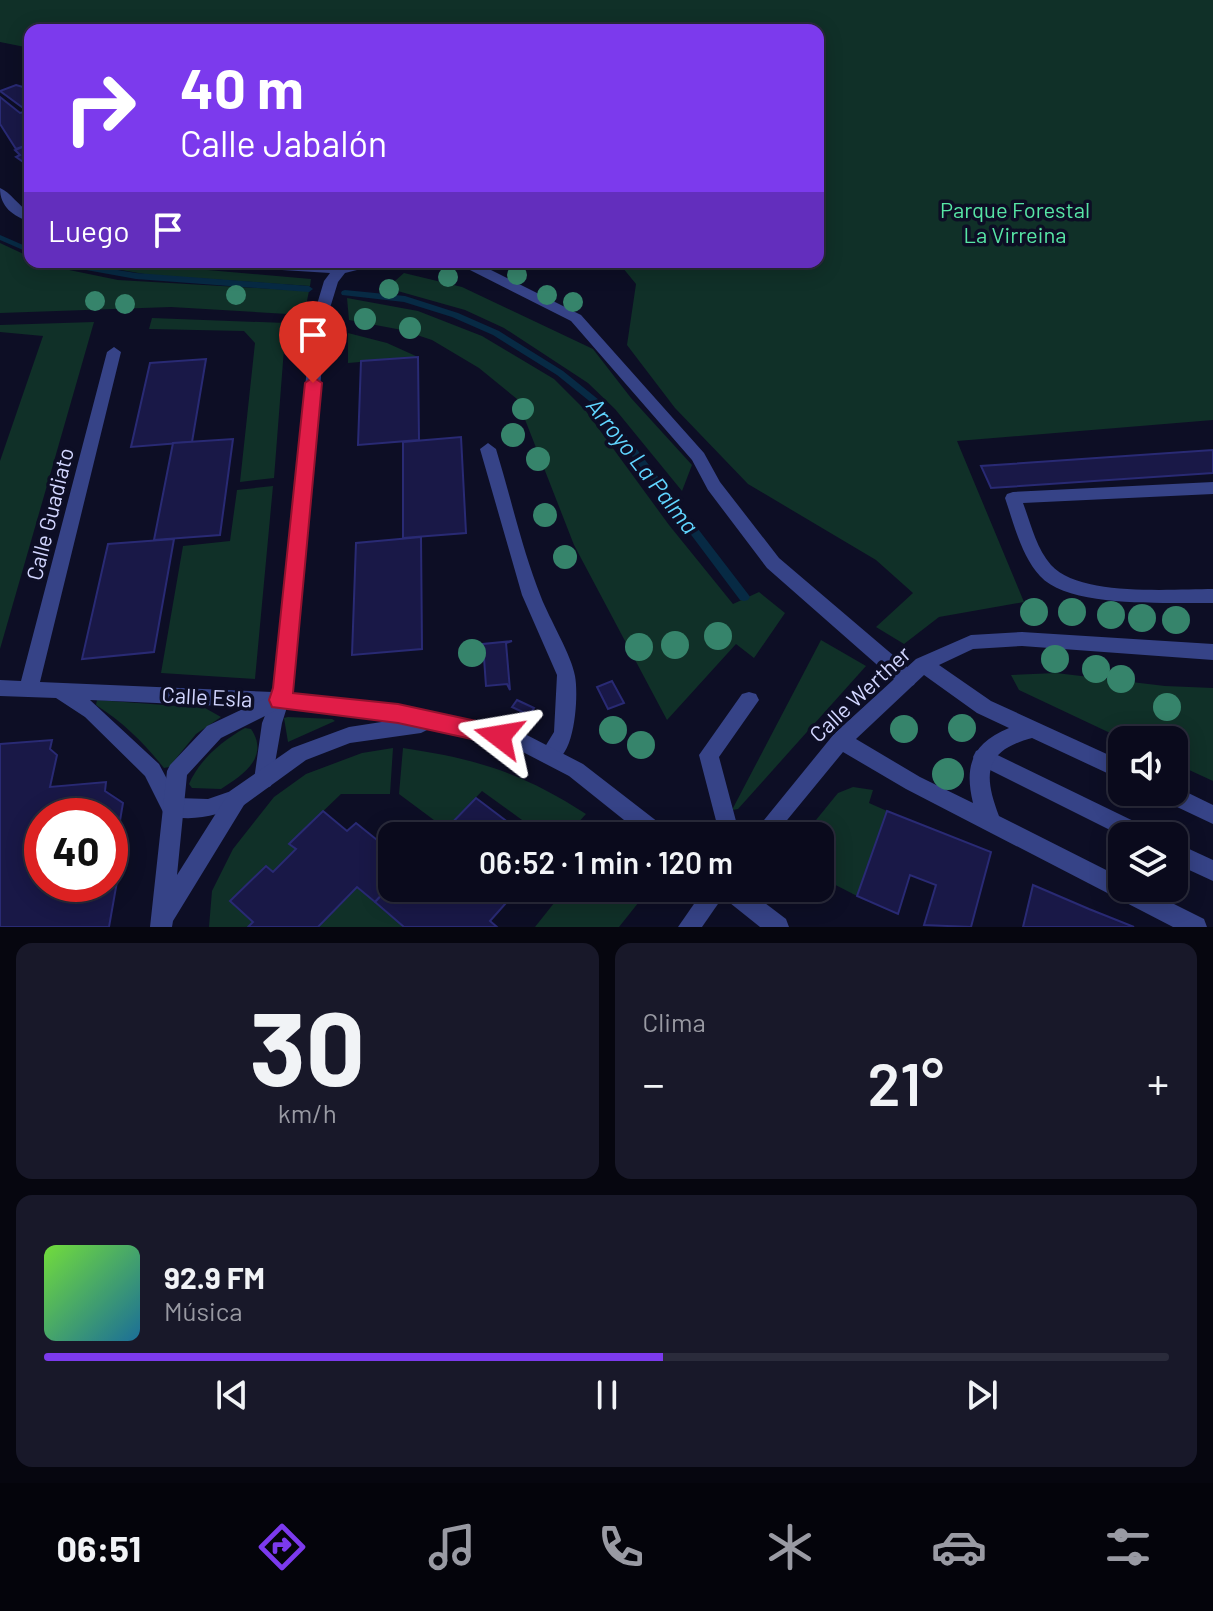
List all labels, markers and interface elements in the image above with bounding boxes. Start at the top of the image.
text: 40 m [180,53,304,120]
icon: right [48,56,152,160]
text: Calle Jabalón [180,121,387,164]
park label: Parque Forestal La Virreina [940,196,1090,247]
icon: arrive [146,208,190,252]
text: Luego [48,212,130,248]
pin [279,301,347,383]
icon: arrive [291,313,335,357]
water label: Arroyo La Palma [581,391,705,539]
street label: Calle Guadiato [20,445,78,583]
street label: Calle Werther [803,640,915,747]
street label: Calle Esla [161,681,253,711]
position arrow [457,694,541,778]
map controls [1108,726,1188,902]
button: sound [1108,726,1188,806]
speed limit sign: 40 [24,798,128,902]
button: layers [1108,822,1188,902]
text: 06:52 · 1 min · 120 m [479,844,733,880]
text: 30 [250,982,365,1107]
text: Clima [643,1006,706,1037]
text: 21° [868,1046,944,1118]
text: − [643,1056,665,1109]
text: + [1147,1056,1169,1109]
text: km/h [278,1097,337,1128]
text: 92.9 FM [164,1259,265,1295]
text: Música [164,1295,243,1326]
icon: previous [210,1373,254,1417]
icon: pause [585,1373,629,1417]
icon: next [960,1373,1004,1417]
icon: directions [254,1519,310,1575]
icon: music [424,1519,480,1575]
icon: phone [593,1519,649,1575]
icon: climate [762,1519,818,1575]
icon: car [931,1519,987,1575]
icon: filters [1100,1519,1156,1575]
text: 06:51 [57,1526,141,1569]

